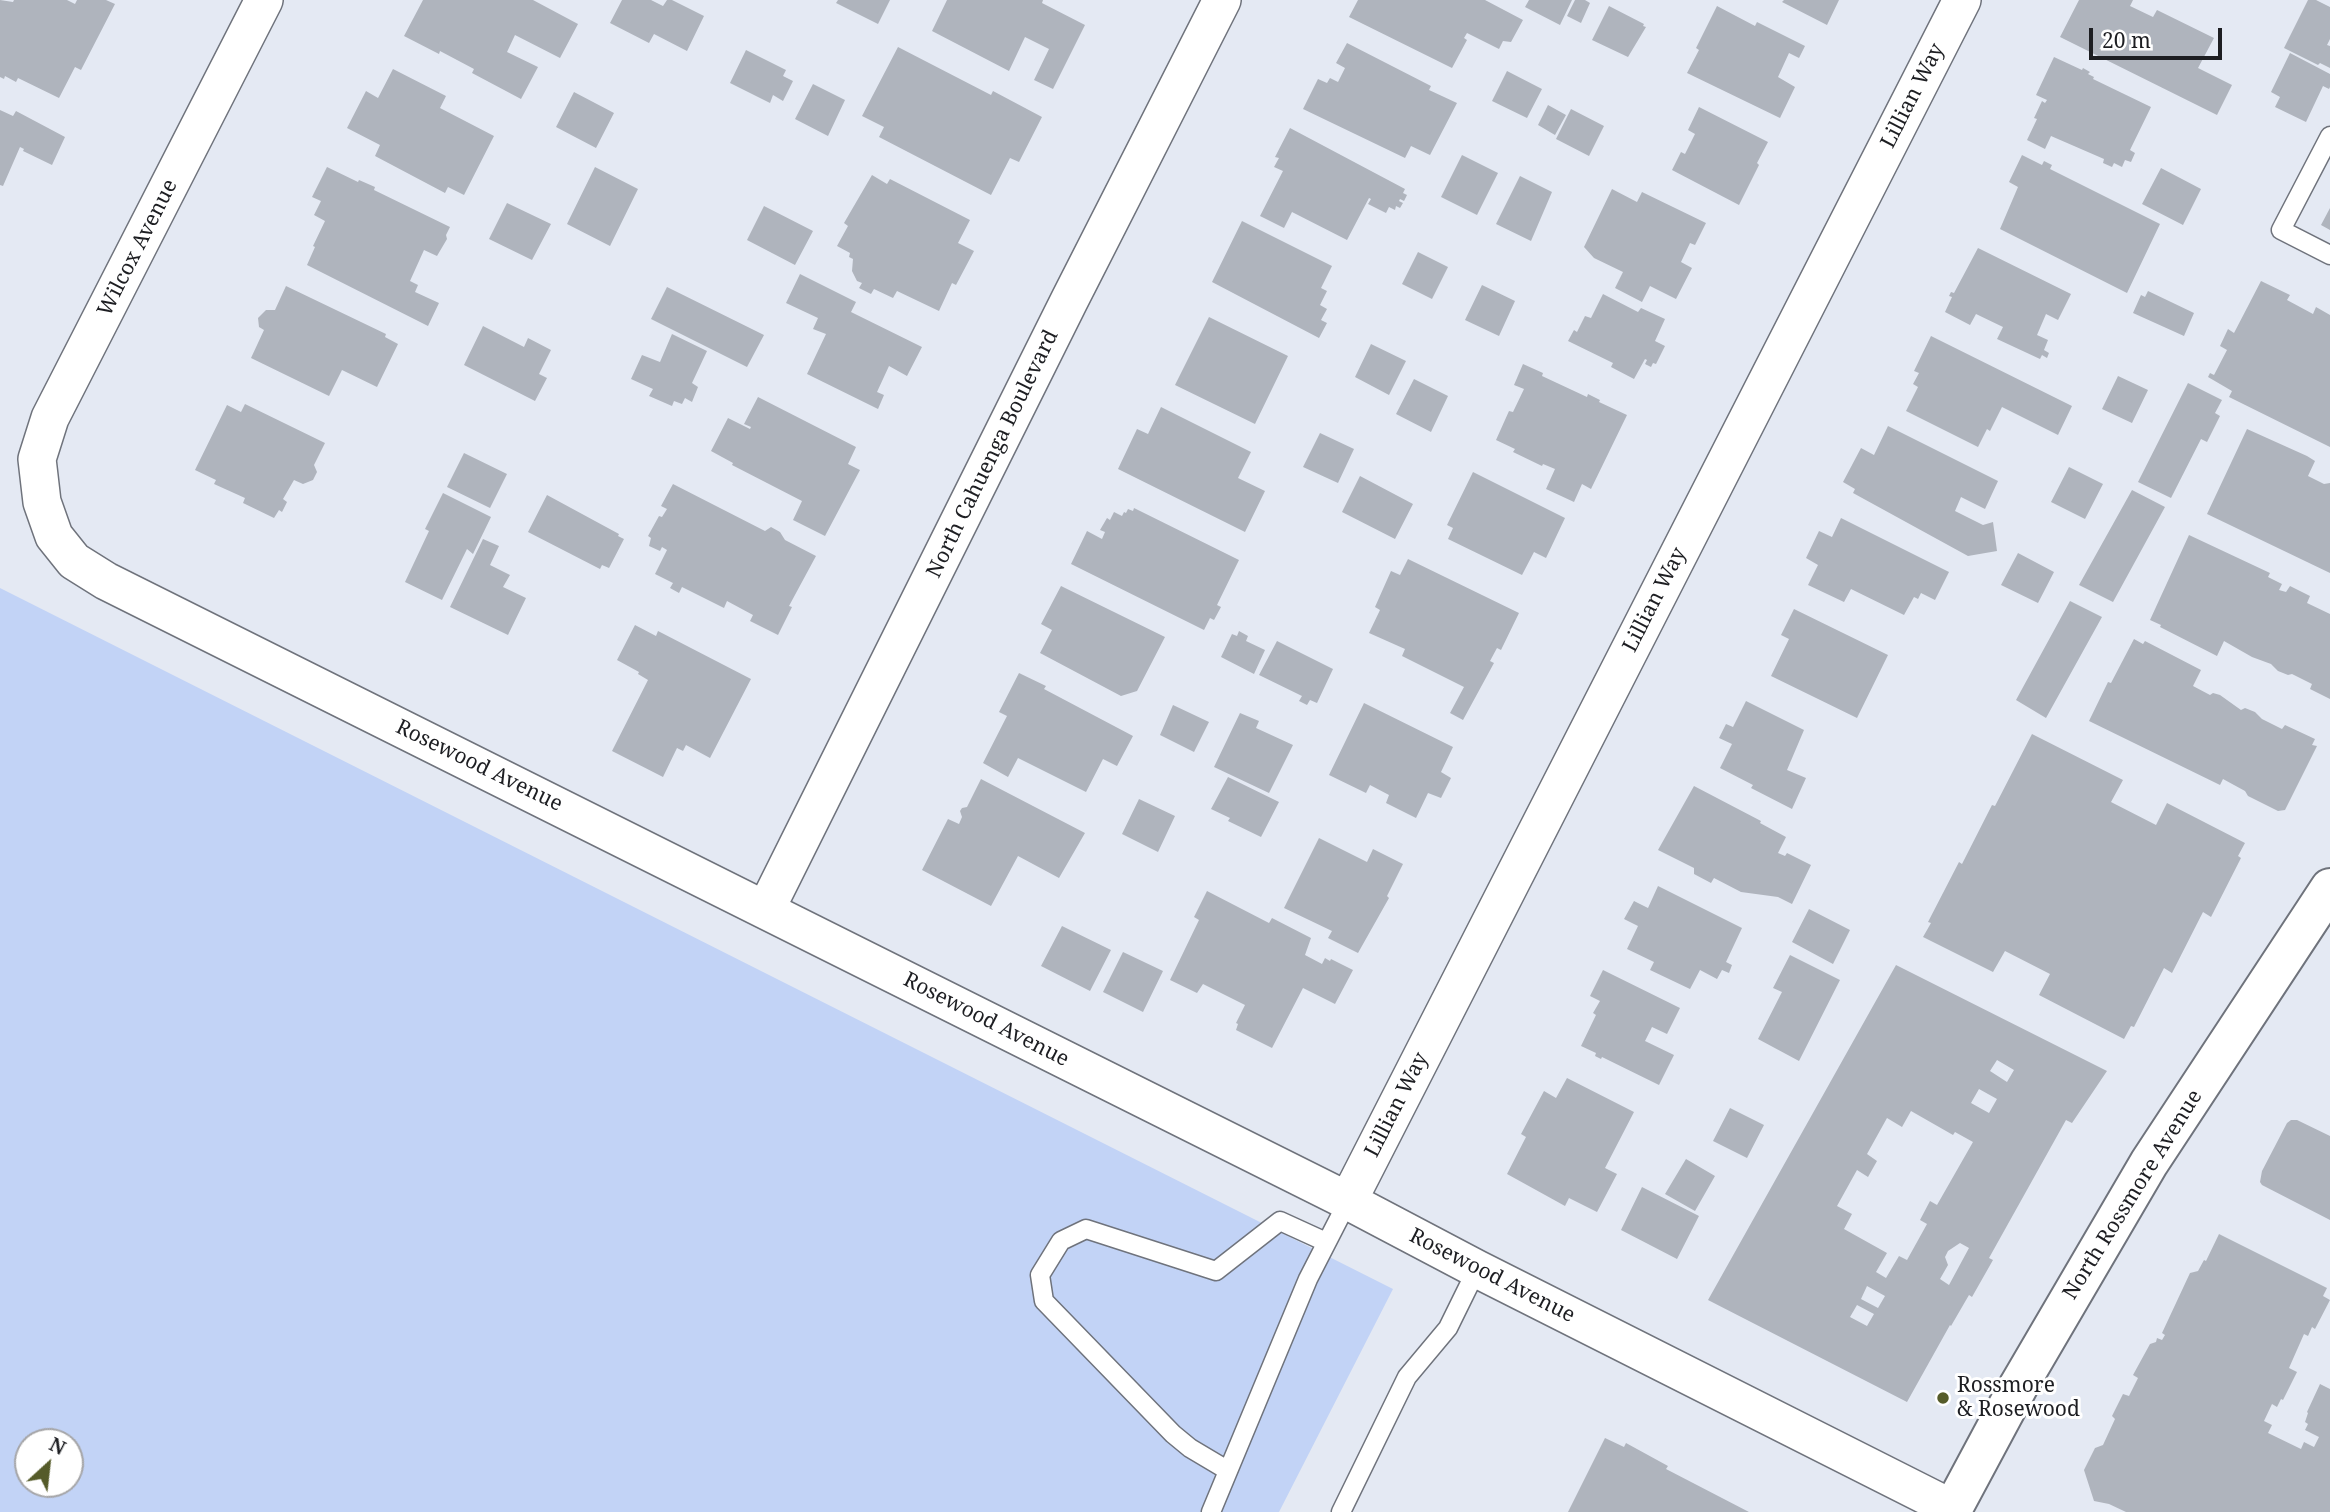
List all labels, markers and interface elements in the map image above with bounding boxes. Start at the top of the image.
scale bar [2092,14,2225,58]
text: 20 m [2102,26,2151,54]
street label: Lillian Way [1876,39,1950,153]
street label: Wilcox Avenue [93,175,183,321]
street label: North Cahuenga Boulevard [922,326,1064,582]
street label: Lillian Way [1618,543,1692,657]
street label: Rosewood Avenue [392,715,566,817]
street label: Rosewood Avenue [899,967,1073,1073]
street label: Lillian Way [1360,1048,1434,1162]
street label: North Rossmore Avenue [2058,1085,2208,1305]
street label: Rosewood Avenue [1405,1223,1579,1329]
place label: Rossmore & Rosewood [1957,1373,2080,1423]
marker: Rossmore & Rosewood [1935,1390,1951,1406]
north arrow [14,1428,84,1498]
text: N [45,1431,70,1461]

